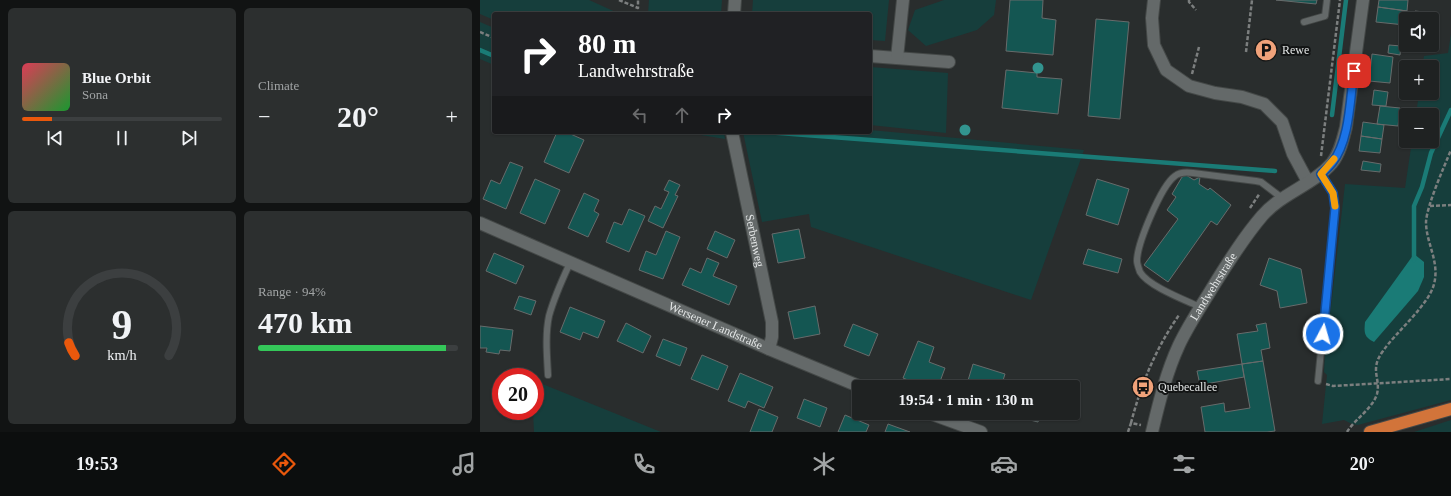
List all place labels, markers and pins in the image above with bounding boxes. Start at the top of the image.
parking icon: Rewe [1253,37,1279,63]
place label: Rewe [1282,43,1309,57]
pin [1337,54,1371,88]
bus stop icon: Quebecallee [1130,374,1156,400]
place label: Quebecallee [1158,380,1217,394]

